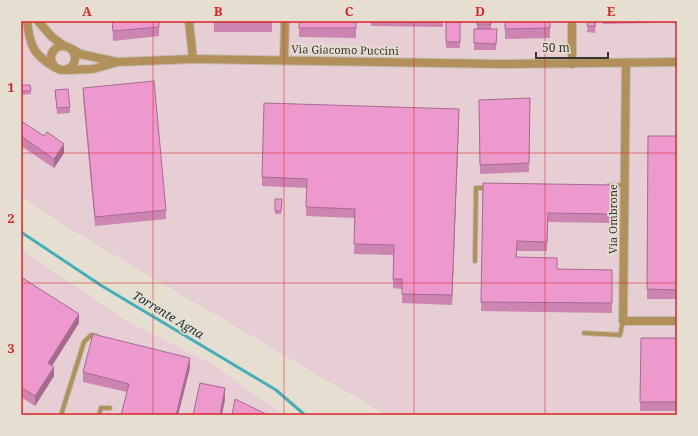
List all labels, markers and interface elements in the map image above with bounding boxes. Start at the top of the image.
text: A [82,2,92,20]
text: B [214,2,223,20]
text: C [345,2,354,20]
text: D [475,2,485,20]
text: E [607,2,616,20]
scale bar [536,34,608,60]
text: 50 m [542,39,570,56]
street label: Via Giacomo Puccini [291,41,399,58]
text: 1 [7,78,15,96]
street label: Via Ombrone [605,184,620,254]
text: 2 [7,209,15,227]
water label: Torrente Agna [129,287,207,343]
text: 3 [7,339,15,357]

